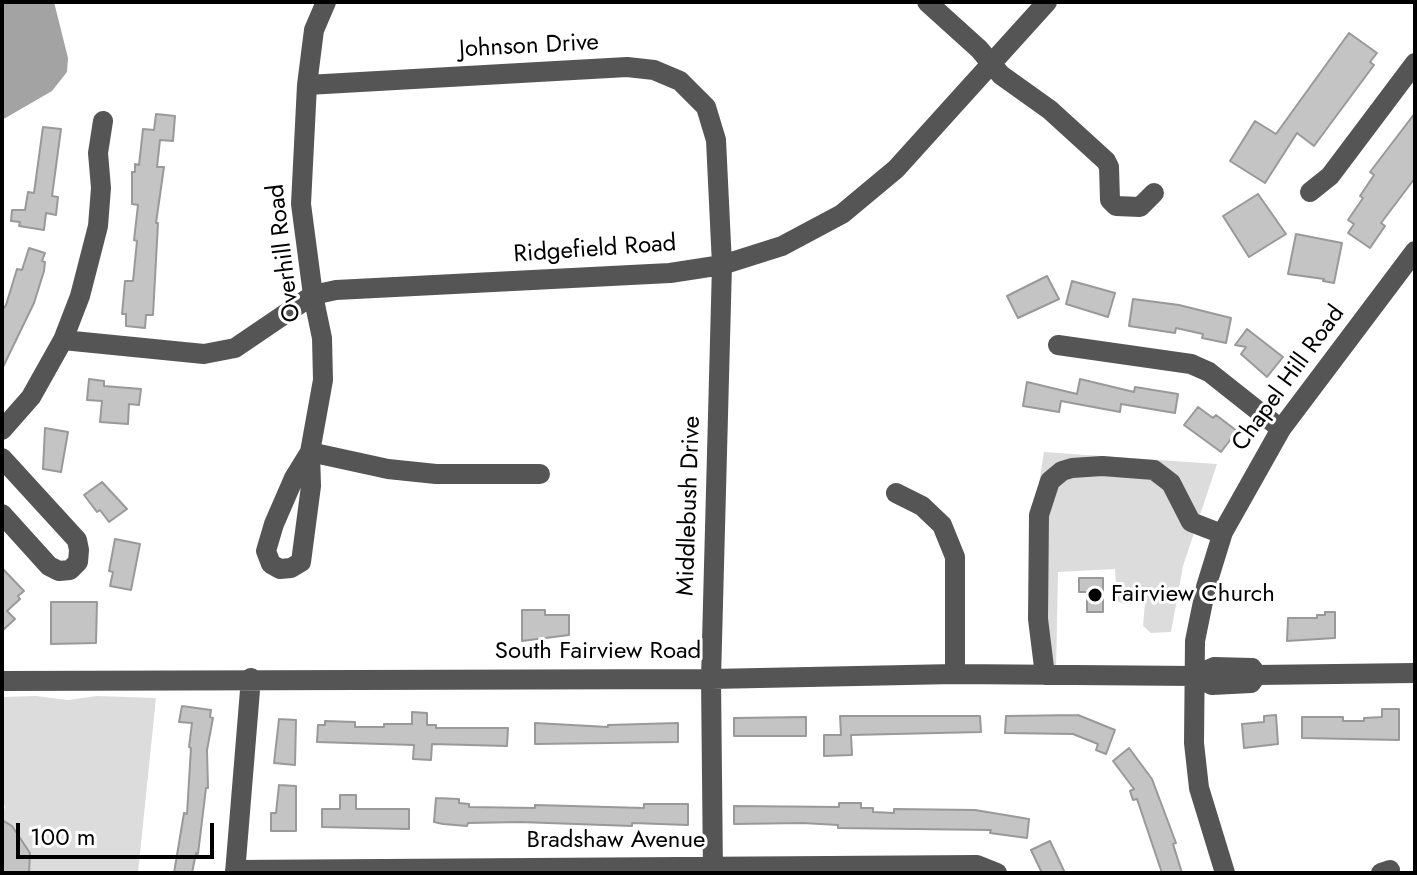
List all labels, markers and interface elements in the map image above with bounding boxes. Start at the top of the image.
street label: Johnson Drive [458,29,600,65]
street label: Overhill Road [262,182,308,324]
street label: Ridgefield Road [513,230,677,270]
street label: Chapel Hill Road [1227,301,1351,457]
street label: Middlebush Drive [672,416,708,596]
place label: Fairview Church [1111,581,1275,609]
marker: Fairview Church [1086,586,1104,604]
street label: South Fairview Road [495,638,701,666]
scale bar [20,807,218,857]
text: 100 m [30,819,96,854]
street label: Bradshaw Avenue [527,827,705,855]

